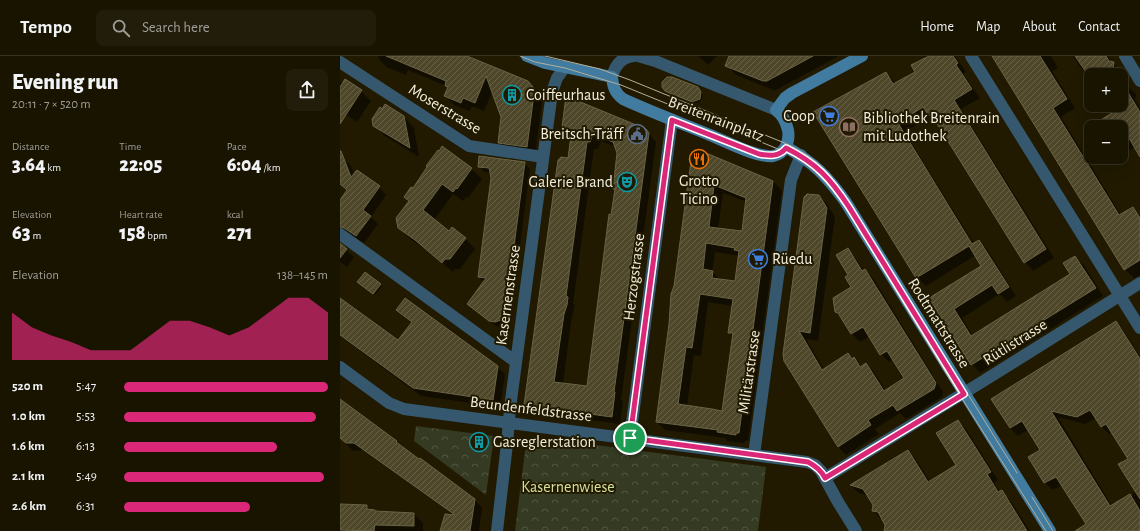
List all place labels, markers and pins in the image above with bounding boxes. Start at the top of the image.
building icon: Coiffeurhaus [501,84,523,106]
place label: Coiffeurhaus [526,87,606,103]
supermarket icon: Coop [818,105,840,127]
place label: Coop [783,108,815,124]
place label: Bibliothek Breitenrain mit Ludothek [863,110,1000,144]
library icon: Bibliothek Breitenrain mit Ludothek [838,116,860,138]
public building icon: Breitsch-Träff [626,123,648,145]
place label: Breitsch-Träff [540,126,624,142]
restaurant icon: Grotto Ticino [688,148,710,170]
theatre icon: Galerie Brand [616,171,638,193]
place label: Grotto Ticino [679,173,719,207]
place label: Galerie Brand [529,174,613,190]
supermarket icon: Rüedu [747,248,769,270]
place label: Rüedu [772,251,813,267]
pin [613,421,647,455]
building icon: Gasreglerstation [468,431,490,453]
place label: Gasreglerstation [493,434,596,450]

